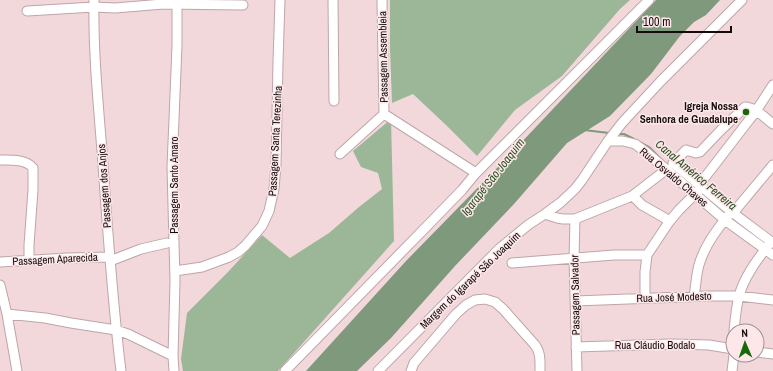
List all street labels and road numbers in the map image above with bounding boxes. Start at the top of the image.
street label: Passagem Assembleia [375,11,391,103]
street label: Passagem Santa Terezinha [265,85,285,197]
street label: Passagem Santo Amaro [167,136,181,234]
street label: Passagem dos Anjos [94,143,114,229]
street label: Rua Osvaldo Chaves [637,144,712,210]
street label: Margem do Igarapé São Joaquim [417,228,523,332]
street label: Passagem Aparecida [12,250,98,268]
street label: Passagem Salvador [567,255,583,335]
street label: Rua José Modesto [636,289,712,305]
street label: Rua Cláudio Bodalo [615,338,695,352]

